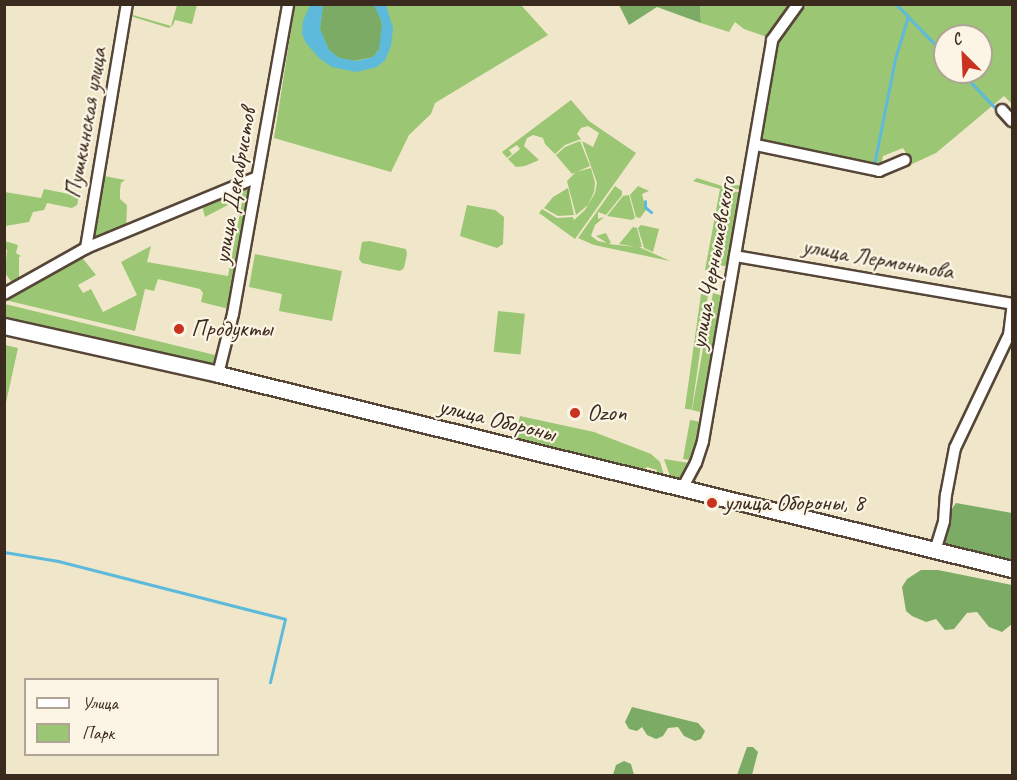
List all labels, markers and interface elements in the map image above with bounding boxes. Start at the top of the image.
north arrow [933,24,993,84]
text: С [949,29,964,50]
street label: Пушкинская улица [58,45,114,201]
street label: улица Декабристов [207,105,263,267]
street label: улица Чернышевского [684,175,742,351]
street label: улица Лермонтова [800,232,956,286]
place label: Продукты [191,315,273,343]
marker: Продукты [172,322,186,336]
street label: улица Обороны [435,392,559,448]
place label: Ozon [587,399,626,427]
marker: Ozon [568,406,582,420]
place label: улица Обороны, 8 [724,489,865,517]
marker: улица Обороны, 8 [705,496,719,510]
legend [24,678,219,756]
text: Улица [82,692,118,714]
text: Парк [82,722,114,744]

